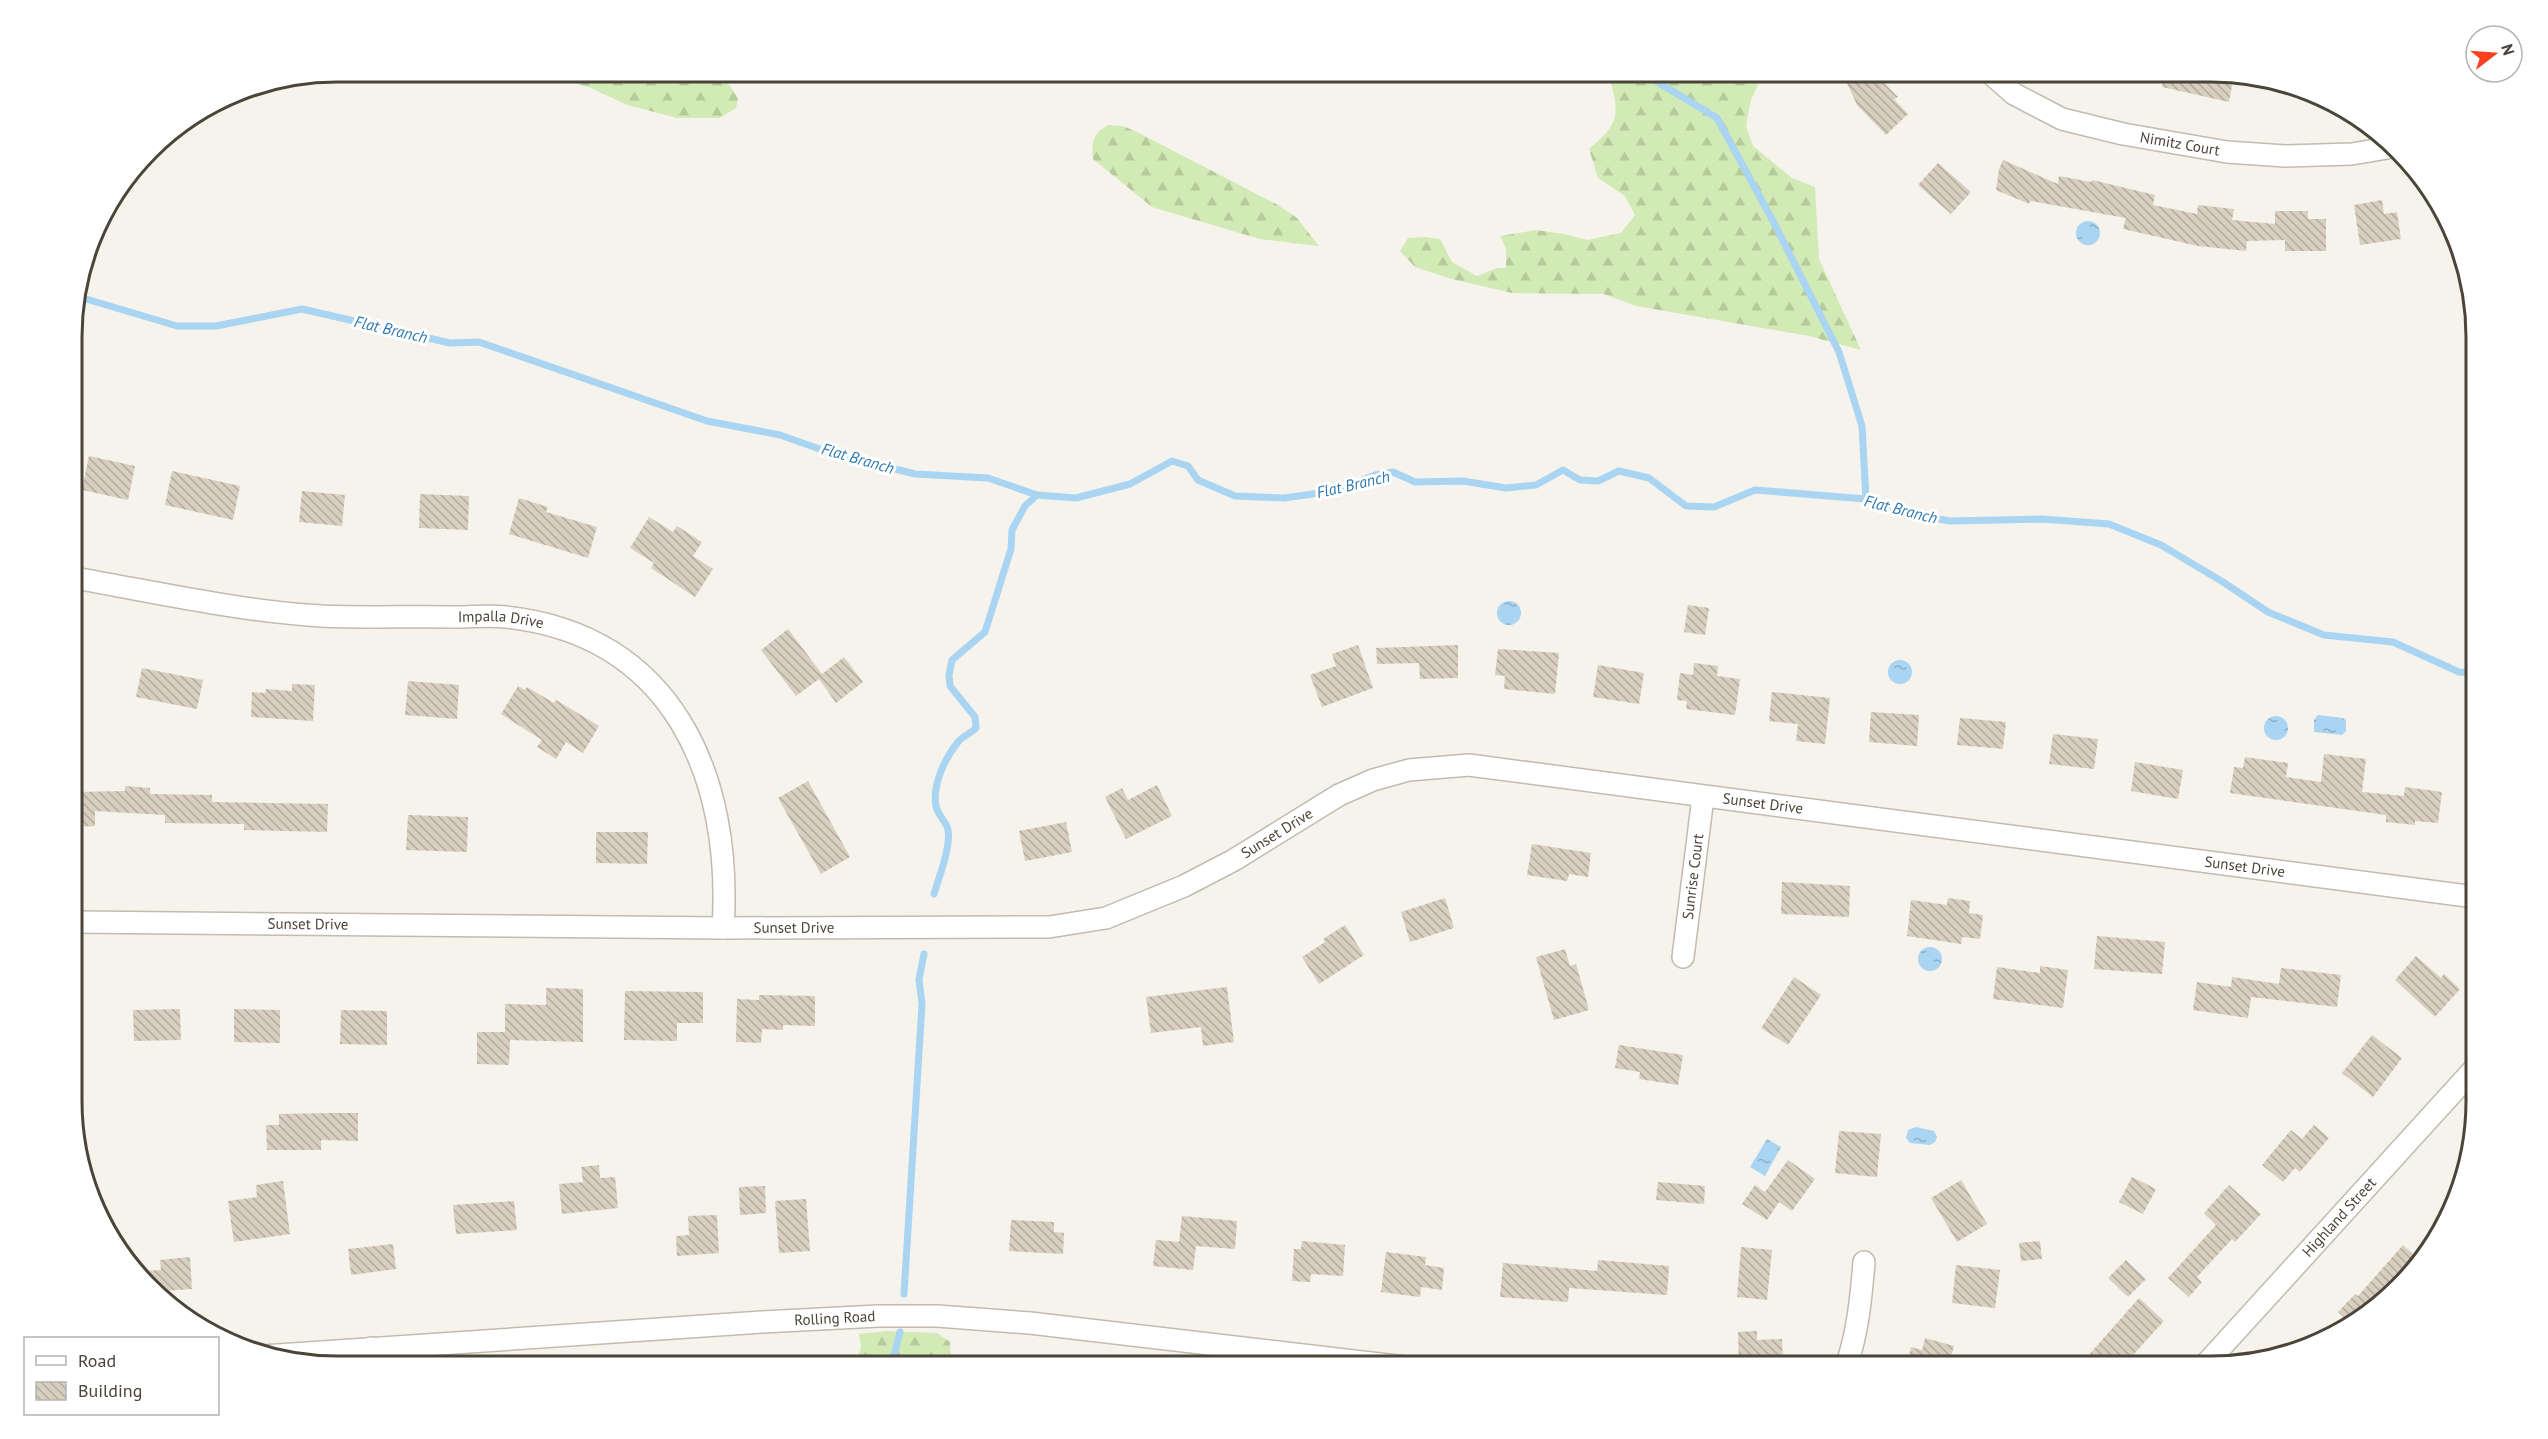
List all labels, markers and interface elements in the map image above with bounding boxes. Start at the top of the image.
north arrow [2464,24,2524,84]
text: N [2497,42,2519,58]
street label: Nimitz Court [2139,127,2221,160]
water label: Flat Branch [352,311,430,347]
water label: Flat Branch [819,438,897,478]
water label: Flat Branch [1314,466,1392,502]
water label: Flat Branch [1862,490,1940,528]
street label: Impalla Drive [458,606,546,632]
street label: Sunset Drive [1722,788,1804,818]
street label: Sunset Drive [1237,804,1316,862]
street label: Sunrise Court [1678,833,1707,921]
street label: Sunset Drive [2203,852,2286,881]
street label: Sunset Drive [267,914,349,934]
street label: Sunset Drive [753,918,834,937]
street label: Highland Street [2298,1173,2380,1261]
street label: Rolling Road [794,1306,876,1329]
legend [24,1337,219,1415]
text: Road [78,1349,116,1372]
text: Building [78,1379,142,1402]

